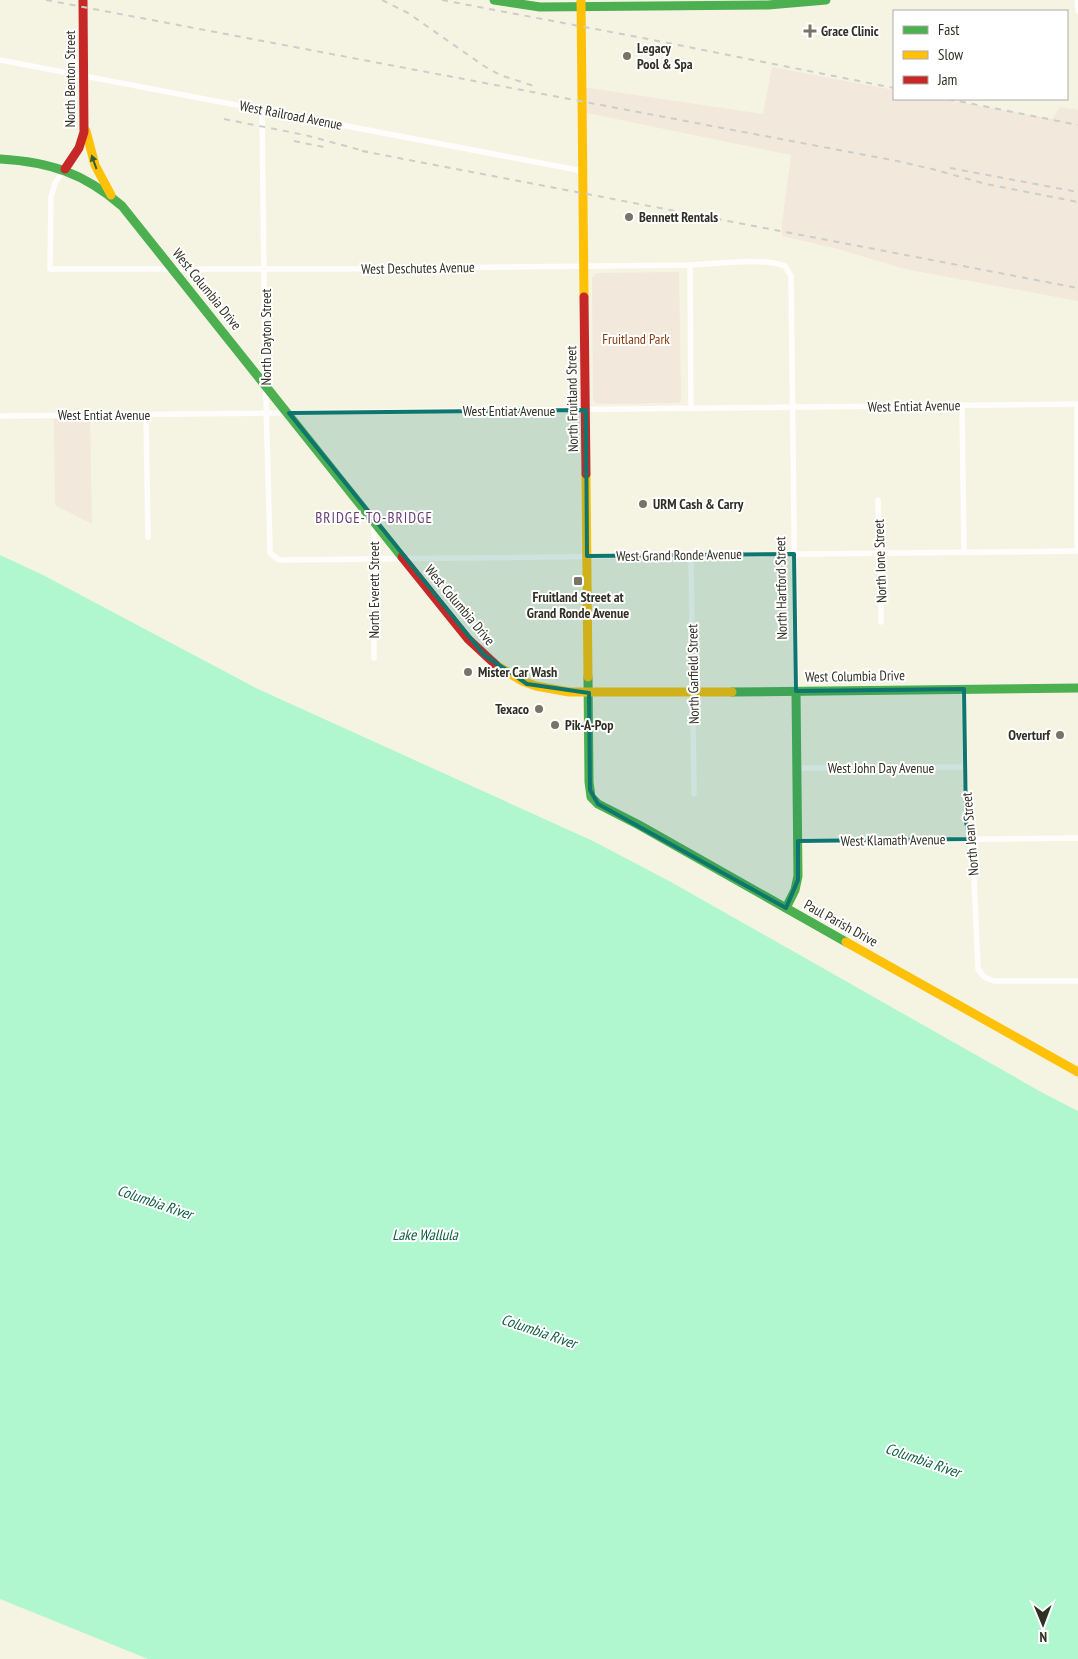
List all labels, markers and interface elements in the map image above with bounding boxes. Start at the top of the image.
legend [893,10,1068,100]
text: Fast [938,20,959,39]
place label: Grace Clinic [821,22,879,40]
marker: Grace Clinic [803,24,817,38]
street label: North Benton Street [61,30,79,128]
place label: Legacy Pool & Spa [637,39,693,73]
text: Slow [938,45,963,64]
marker: Legacy Pool & Spa [621,50,633,62]
text: Jam [937,70,957,89]
street label: West Railroad Avenue [238,96,344,134]
one-way arrow [90,154,98,169]
place label: Bennett Rentals [639,208,718,226]
marker: Bennett Rentals [623,211,635,223]
street label: West Columbia Drive [169,245,246,334]
street label: West Deschutes Avenue [361,258,475,278]
street label: North Dayton Street [257,288,275,385]
park label: Fruitland Park [602,330,670,348]
street label: North Fruitland Street [562,346,582,452]
street label: West Entiat Avenue [867,396,961,416]
street label: West Entiat Avenue [463,402,556,420]
street label: West Entiat Avenue [58,406,151,424]
place label: URM Cash & Carry [653,495,744,513]
marker: URM Cash & Carry [637,498,649,510]
district label: BRIDGE-TO-BRIDGE [315,508,433,527]
street label: North Ione Street [870,519,890,603]
street label: North Hartford Street [771,536,791,640]
street label: North Everett Street [365,541,383,639]
street label: West Grand Ronde Avenue [616,545,742,565]
street label: West Columbia Drive [421,561,499,649]
marker: Fruitland Street at Grand Ronde Avenue [572,575,584,587]
place label: Fruitland Street at Grand Ronde Avenue [527,588,629,622]
street label: North Garfield Street [683,624,703,724]
place label: Mister Car Wash [478,663,557,681]
marker: Mister Car Wash [462,666,474,678]
street label: West Columbia Drive [805,666,905,686]
place label: Texaco [495,700,529,718]
marker: Texaco [533,703,545,715]
place label: Pik-A-Pop [565,716,614,734]
marker: Pik-A-Pop [549,719,561,731]
place label: Overturf [1008,726,1051,744]
marker: Overturf [1054,729,1066,741]
street label: West John Day Avenue [828,759,935,777]
street label: North Jean Street [957,791,983,876]
street label: West Klamath Avenue [840,830,946,850]
street label: Paul Parish Drive [801,895,881,951]
water label: Columbia River [115,1180,197,1224]
water label: Lake Wallula [392,1225,459,1244]
water label: Columbia River [499,1309,581,1353]
water label: Columbia River [883,1438,965,1482]
north arrow [1018,1599,1068,1649]
text: N [1039,1628,1047,1646]

